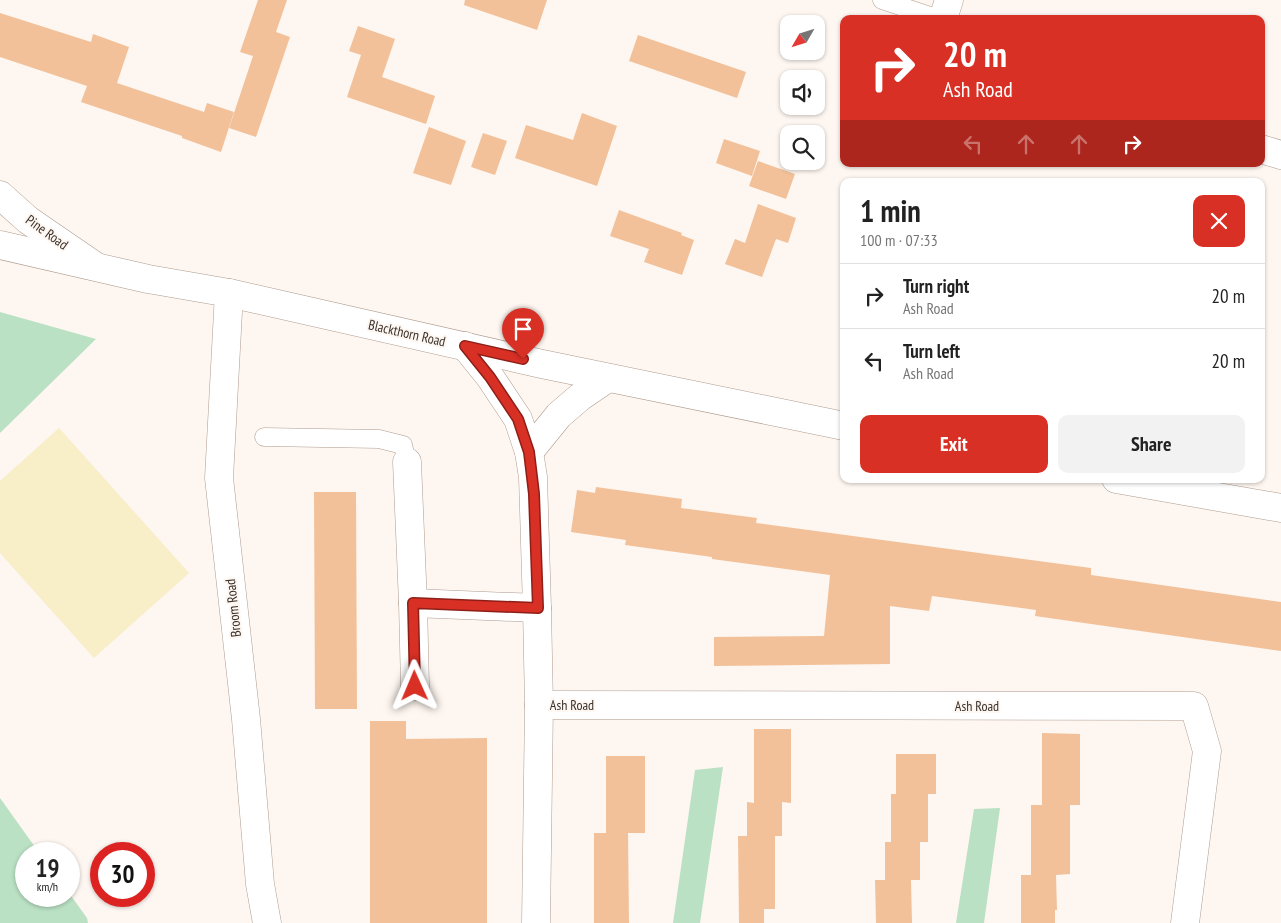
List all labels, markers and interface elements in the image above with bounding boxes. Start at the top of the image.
north arrow [780,15,825,60]
map controls [780,15,825,170]
text: 20 m [943,31,1007,77]
icon: right [860,35,925,100]
button: sound [780,70,825,115]
text: Ash Road [943,75,1013,103]
button: search [780,125,825,170]
icon: left [959,130,987,158]
icon: ahead [1012,130,1040,158]
icon: ahead [1065,130,1093,158]
icon: right [1118,130,1146,158]
text: 1 min [860,191,921,230]
button: close [1193,195,1245,247]
street label: Pine Road [22,211,72,253]
text: 100 m · 07:33 [860,230,938,250]
text: Turn right [903,274,969,298]
icon: right [860,282,888,310]
text: 20 m [1212,284,1245,308]
text: Ash Road [903,298,954,318]
pin [502,308,544,359]
street label: Blackthorn Road [367,315,447,351]
icon: arrive [509,315,537,343]
text: Turn left [903,339,960,363]
icon: left [860,347,888,375]
text: 20 m [1212,349,1245,373]
text: Ash Road [903,363,954,383]
button: Exit [860,415,1048,473]
button: Share [1058,415,1245,473]
street label: Broom Road [221,578,245,638]
position arrow [388,659,440,711]
street label: Ash Road [550,696,594,714]
street label: Ash Road [955,697,999,715]
speed limit sign: 30 [90,842,155,907]
text: 19 [36,852,59,884]
text: km/h [37,879,58,894]

